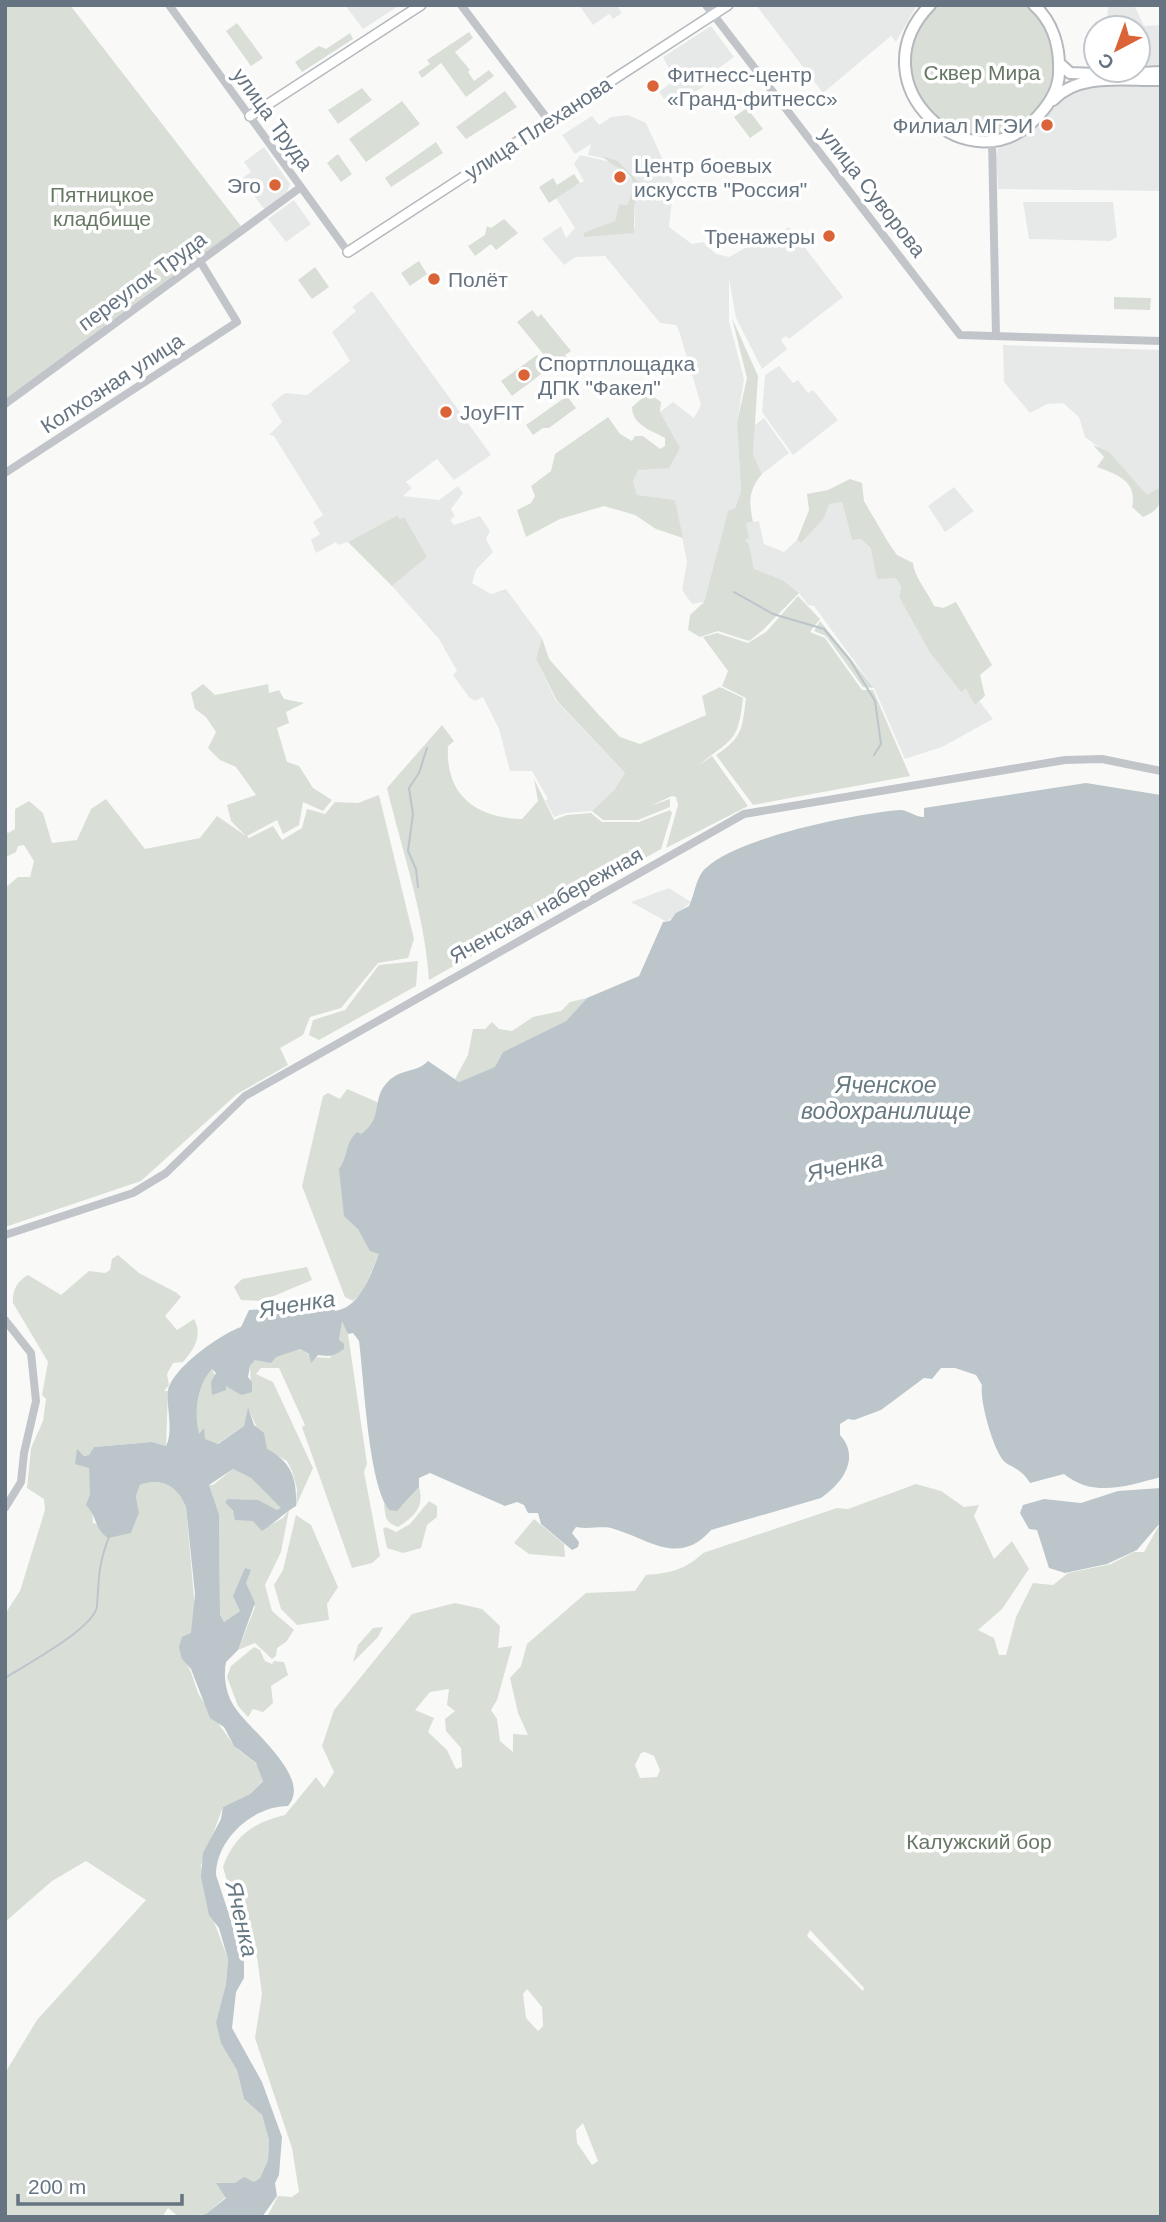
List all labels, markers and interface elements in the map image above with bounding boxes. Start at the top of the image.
north arrow [1082,14,1152,84]
text: С [1094,49,1118,74]
park label: Сквер Мира [923,61,1041,84]
place label: Фитнесс-центр «Гранд-фитнесс» [667,63,838,110]
street label: улица Труда [228,64,318,175]
street label: улица Плеханова [460,72,616,184]
marker: Фитнесс-центр «Гранд-фитнесс» [645,78,661,94]
place label: Филиал МГЭИ [893,114,1033,137]
marker: Филиал МГЭИ [1039,117,1055,133]
street label: улица Суворова [815,123,931,261]
place label: Центр боевых искусств "Россия" [634,154,807,201]
marker: Центр боевых искусств "Россия" [612,169,628,185]
place label: Эго [227,174,261,197]
marker: Эго [267,177,283,193]
park label: Пятницкое кладбище [50,183,154,230]
place label: Тренажеры [704,225,815,248]
street label: переулок Труда [74,227,211,335]
marker: Тренажеры [821,228,837,244]
place label: Полёт [448,268,508,291]
marker: Полёт [426,271,442,287]
street label: Колхозная улица [36,328,188,438]
place label: Спортплощадка ДПК "Факел" [538,352,695,399]
marker: Спортплощадка ДПК "Факел" [516,367,532,383]
place label: JoyFIT [460,401,524,424]
marker: JoyFIT [438,404,454,420]
street label: Яченская набережная [446,842,646,968]
water label: Яченское водохранилище [801,1072,971,1124]
water label: Яченка [803,1145,885,1187]
water label: Яченка [255,1285,337,1323]
park label: Калужский бор [906,1830,1052,1853]
water label: Яченка [220,1877,263,1959]
scale bar [18,2162,182,2206]
text: 200 m [28,2175,86,2198]

